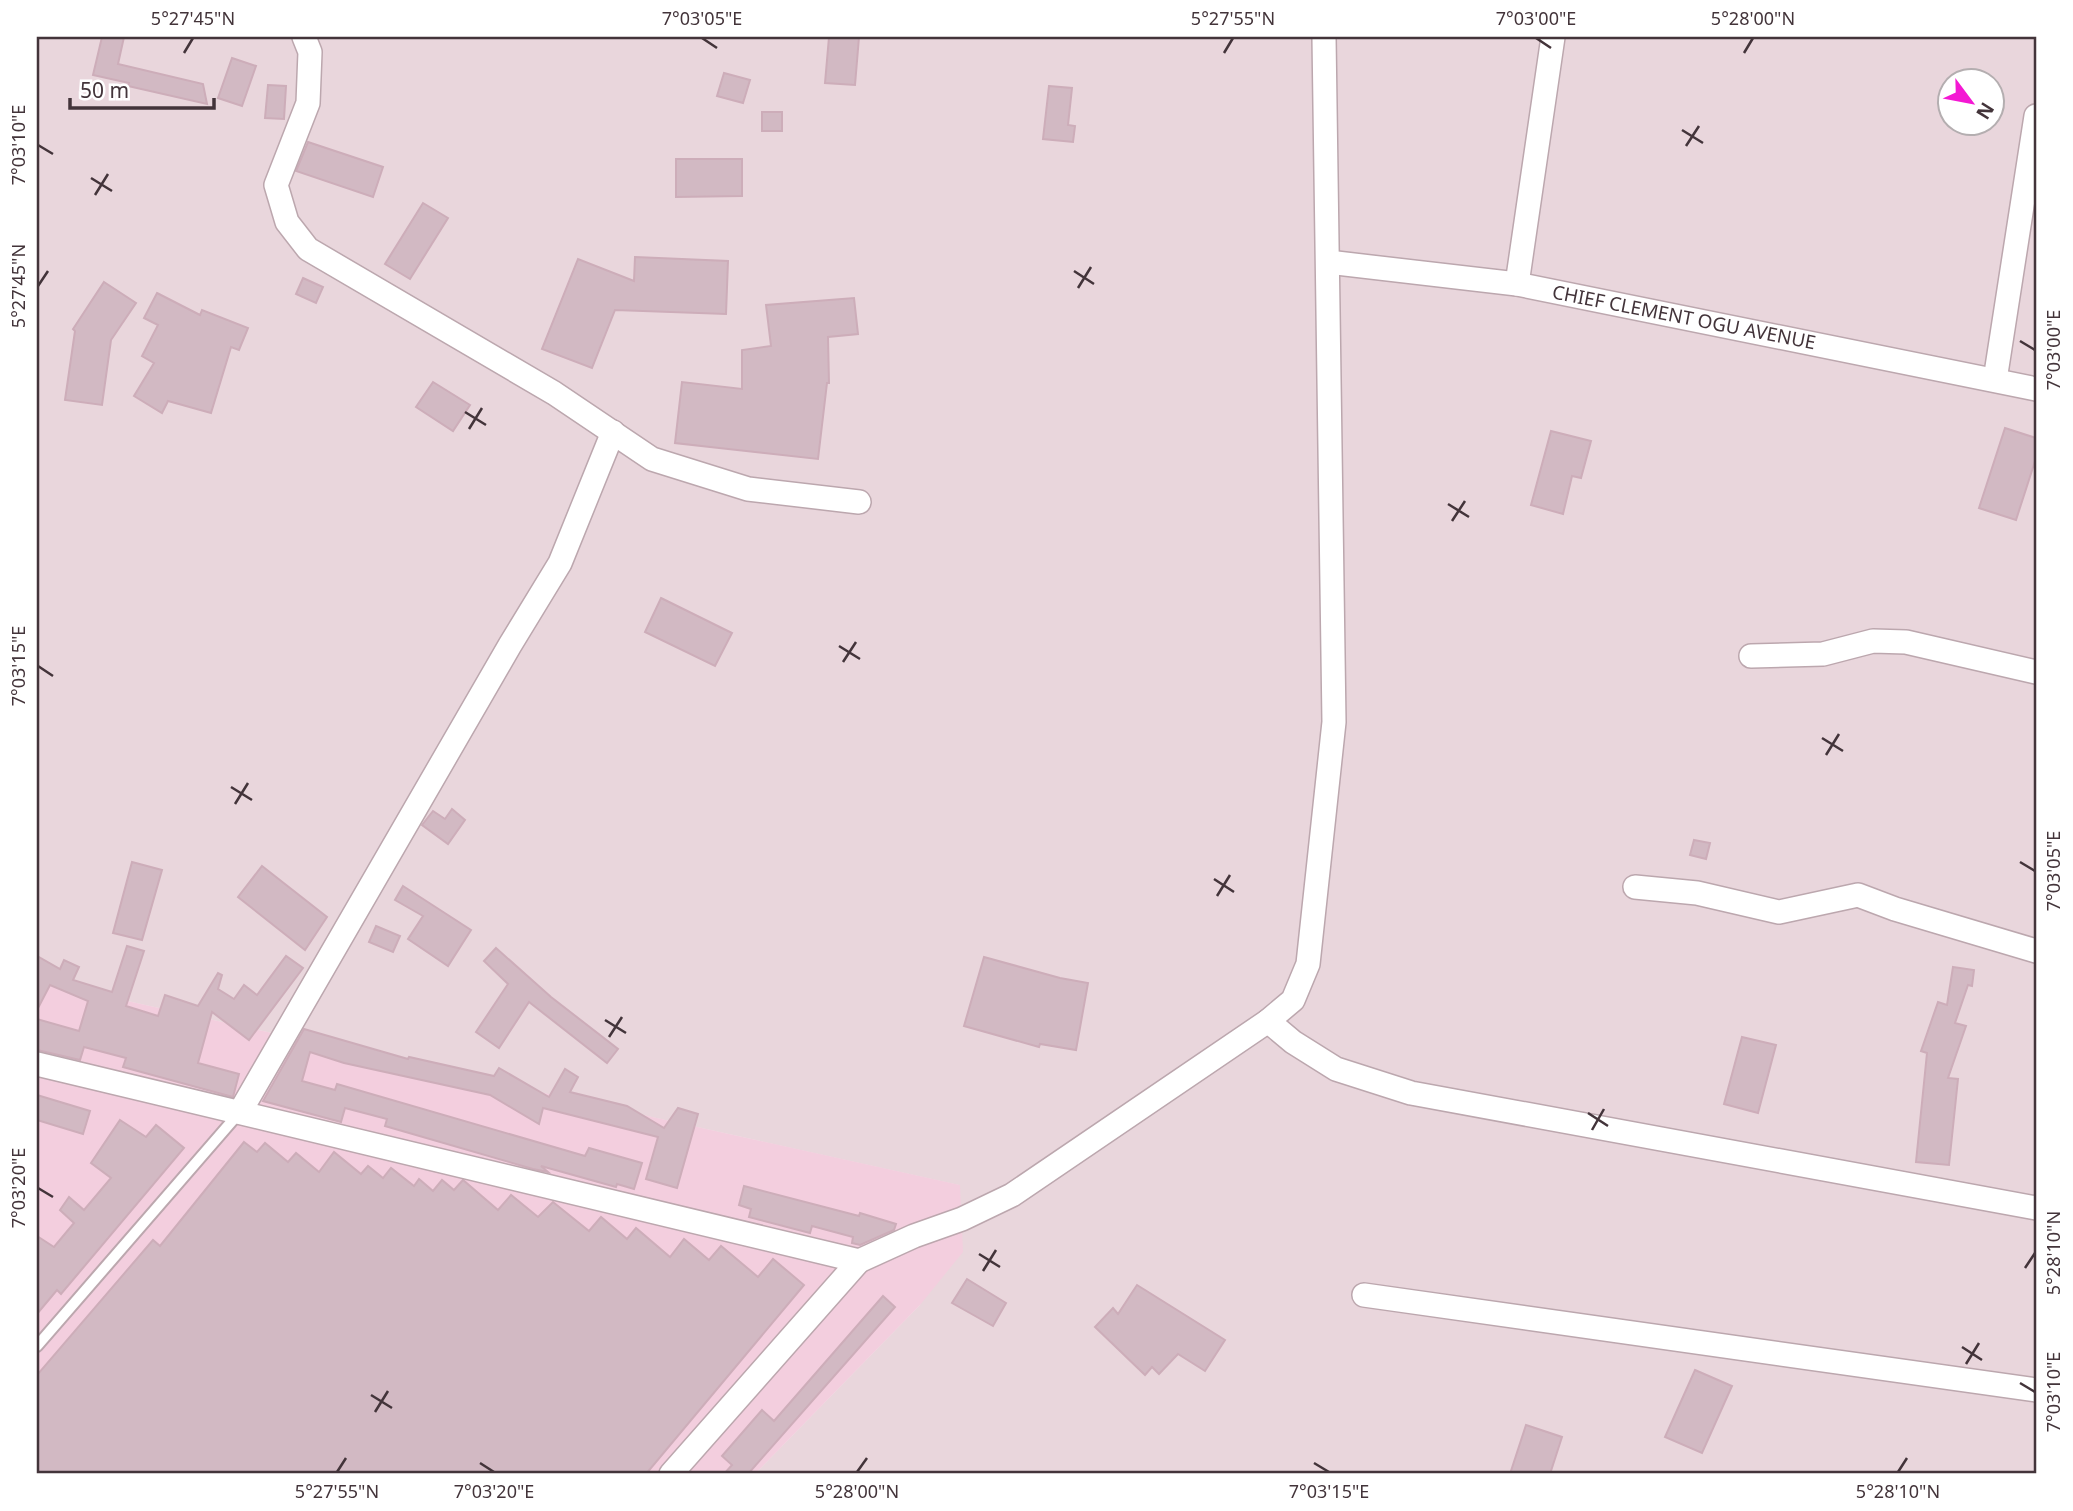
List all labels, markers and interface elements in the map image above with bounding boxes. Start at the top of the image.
text: 5°27'45"N [151,6,235,30]
text: 7°03'05"E [662,6,742,30]
text: 5°27'55"N [1191,6,1275,30]
text: 7°03'00"E [1496,6,1576,30]
text: 5°28'00"N [1711,6,1795,30]
scale bar [70,66,214,110]
north arrow [1937,66,2007,136]
text: 50 m [80,76,129,104]
text: N [1970,98,2001,124]
text: 7°03'10"E [6,105,30,185]
text: 5°27'45"N [6,244,30,328]
street label: CHIEF CLEMENT OGU AVENUE [1550,279,1818,355]
text: 7°03'00"E [2041,310,2065,390]
text: 7°03'15"E [6,626,30,706]
text: 7°03'05"E [2041,831,2065,911]
text: 7°03'20"E [6,1148,30,1228]
text: 5°28'10"N [2041,1211,2065,1295]
text: 7°03'10"E [2041,1352,2065,1432]
text: 5°27'55"N [295,1479,379,1503]
text: 7°03'20"E [454,1479,534,1503]
text: 5°28'00"N [815,1479,899,1503]
text: 7°03'15"E [1289,1479,1369,1503]
text: 5°28'10"N [1856,1479,1940,1503]

